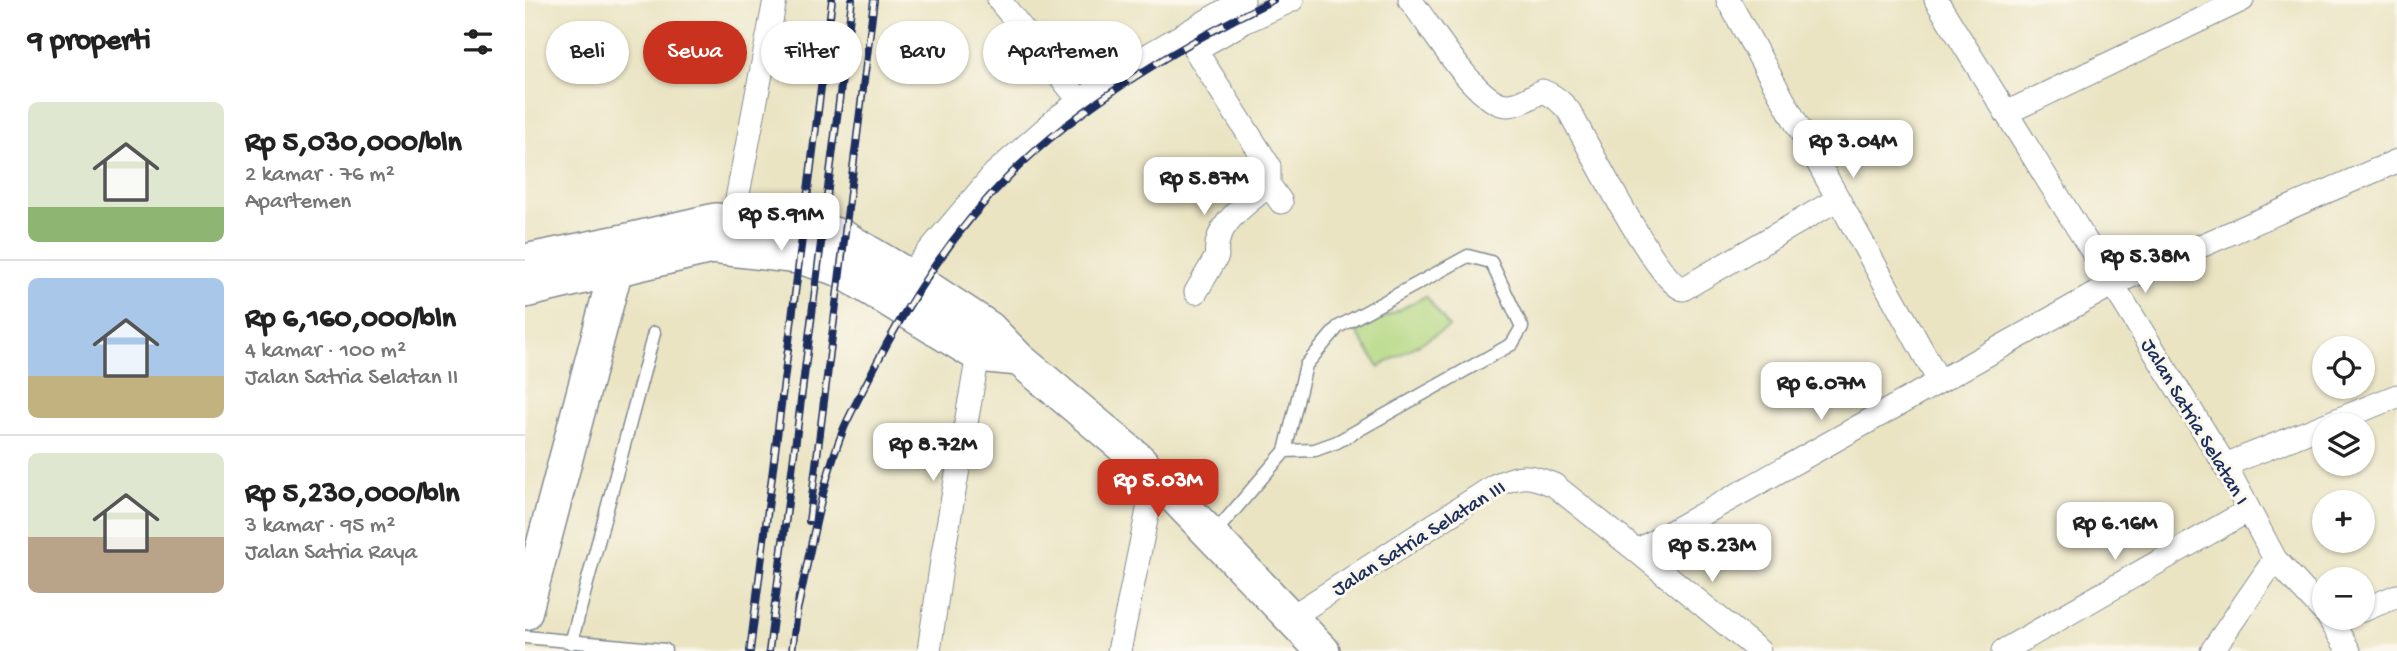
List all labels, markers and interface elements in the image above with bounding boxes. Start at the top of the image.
chip: Beli [546,21,629,84]
chip: Sewa [643,21,747,84]
chip: Filter [761,21,862,84]
chip: Baru [876,21,969,84]
chip: Apartemen [983,21,1142,84]
icon: filters [459,23,497,61]
text: 9 properti [28,25,151,60]
pin: Rp 3.04M [1781,120,1925,180]
text: Rp 5,030,000/bln [245,127,462,162]
text: Rp 3.04M [1809,129,1897,156]
icon: home [84,130,168,214]
pin: Rp 5.87M [1132,158,1276,217]
text: 2 kamar · 76 m² [245,162,395,189]
text: Rp 5.87M [1160,166,1248,193]
text: Apartemen [245,189,351,216]
pin: Rp 5.91M [709,194,853,253]
text: Rp 5.91M [739,202,823,229]
pin: Rp 5.38M [2073,236,2217,295]
text: Rp 5.38M [2101,244,2189,271]
text: Rp 6,160,000/bln [245,303,456,338]
icon: home [84,306,168,390]
street label: Jalan Satria Selatan I [2133,335,2253,511]
map controls [2312,336,2375,630]
button: locate [2312,336,2375,399]
text: 4 kamar · 100 m² [245,338,406,365]
pin: Rp 6.07M [1749,362,1893,422]
text: Jalan Satria Selatan II [245,365,458,392]
text: Rp 6.07M [1777,371,1865,398]
button: layers [2312,413,2375,476]
pin: Rp 8.72M [861,424,1005,483]
text: Rp 8.72M [889,432,977,459]
pin: Rp 5.03M [1086,460,1230,519]
text: Rp 5.03M [1113,468,1203,495]
street label: Jalan Satria Selatan III [1329,476,1511,604]
text: Rp 5,230,000/bln [245,478,460,513]
icon: home [84,481,168,565]
button: + [2312,490,2375,553]
pin: Rp 6.16M [2043,503,2187,562]
text: Rp 6.16M [2073,511,2157,538]
text: 3 kamar · 95 m² [245,513,395,540]
pin: Rp 5.23M [1640,524,1784,584]
text: Rp 5.23M [1668,533,1756,560]
text: Jalan Satria Raya [245,540,417,567]
button: − [2312,567,2375,630]

